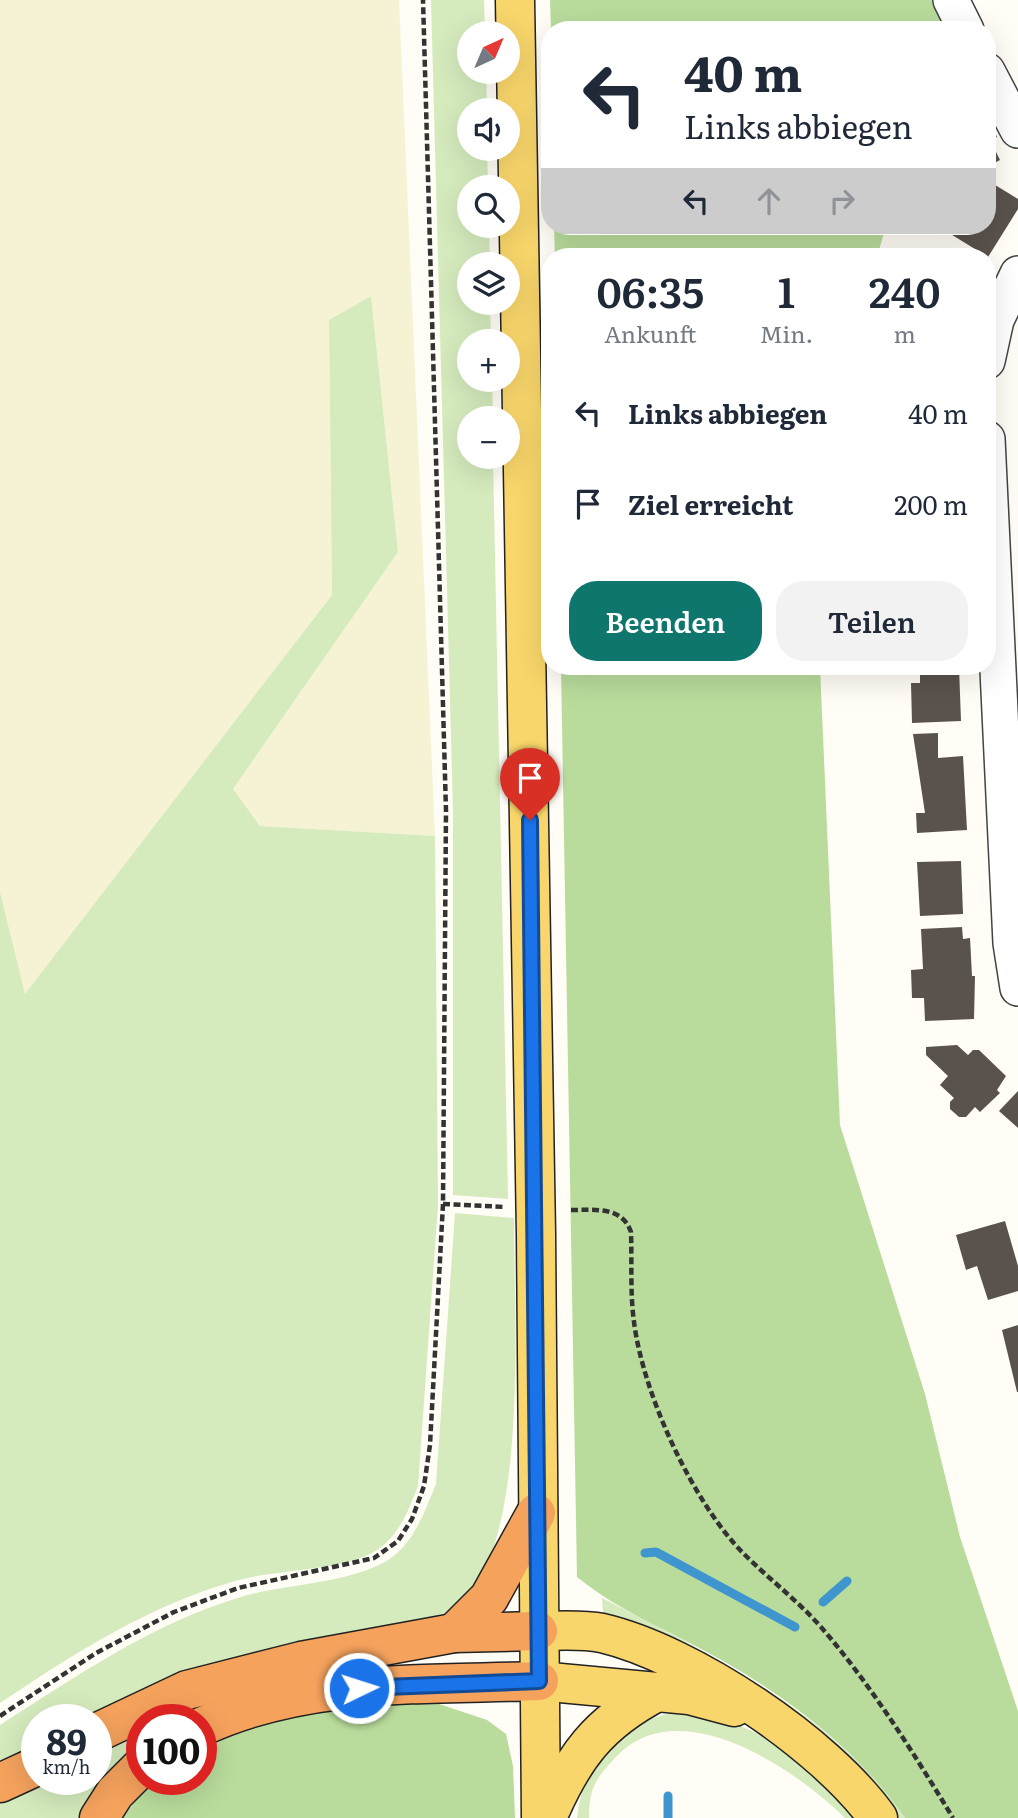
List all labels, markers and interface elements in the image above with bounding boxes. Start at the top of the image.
north arrow [457,21,520,84]
map controls [457,21,520,469]
text: 40 m [684,34,802,107]
icon: left [569,49,660,140]
button: sound [457,98,520,161]
text: Links abbiegen [684,101,913,149]
button: search [457,175,520,238]
icon: left [677,182,715,220]
icon: ahead [750,182,788,220]
icon: right [823,182,861,220]
button: layers [457,252,520,315]
text: 06:35 [597,259,704,321]
text: 1 [778,259,795,321]
text: 240 [869,259,940,321]
text: Ankunft [604,316,697,350]
text: Min. [760,316,813,350]
text: m [893,316,916,350]
button: + [457,329,520,392]
text: Links abbiegen [628,393,827,432]
text: 40 m [908,393,968,432]
icon: left [569,394,607,432]
button: − [457,406,520,469]
text: Ziel erreicht [628,484,793,523]
text: 200 m [894,484,968,523]
icon: arrive [569,485,607,523]
button: Beenden [569,581,762,661]
button: Teilen [776,581,968,661]
pin [500,748,560,820]
icon: arrive [511,759,549,797]
position arrow [322,1651,396,1725]
speed limit sign: 100 [126,1704,217,1795]
text: 89 [46,1714,87,1766]
text: km/h [43,1753,90,1780]

